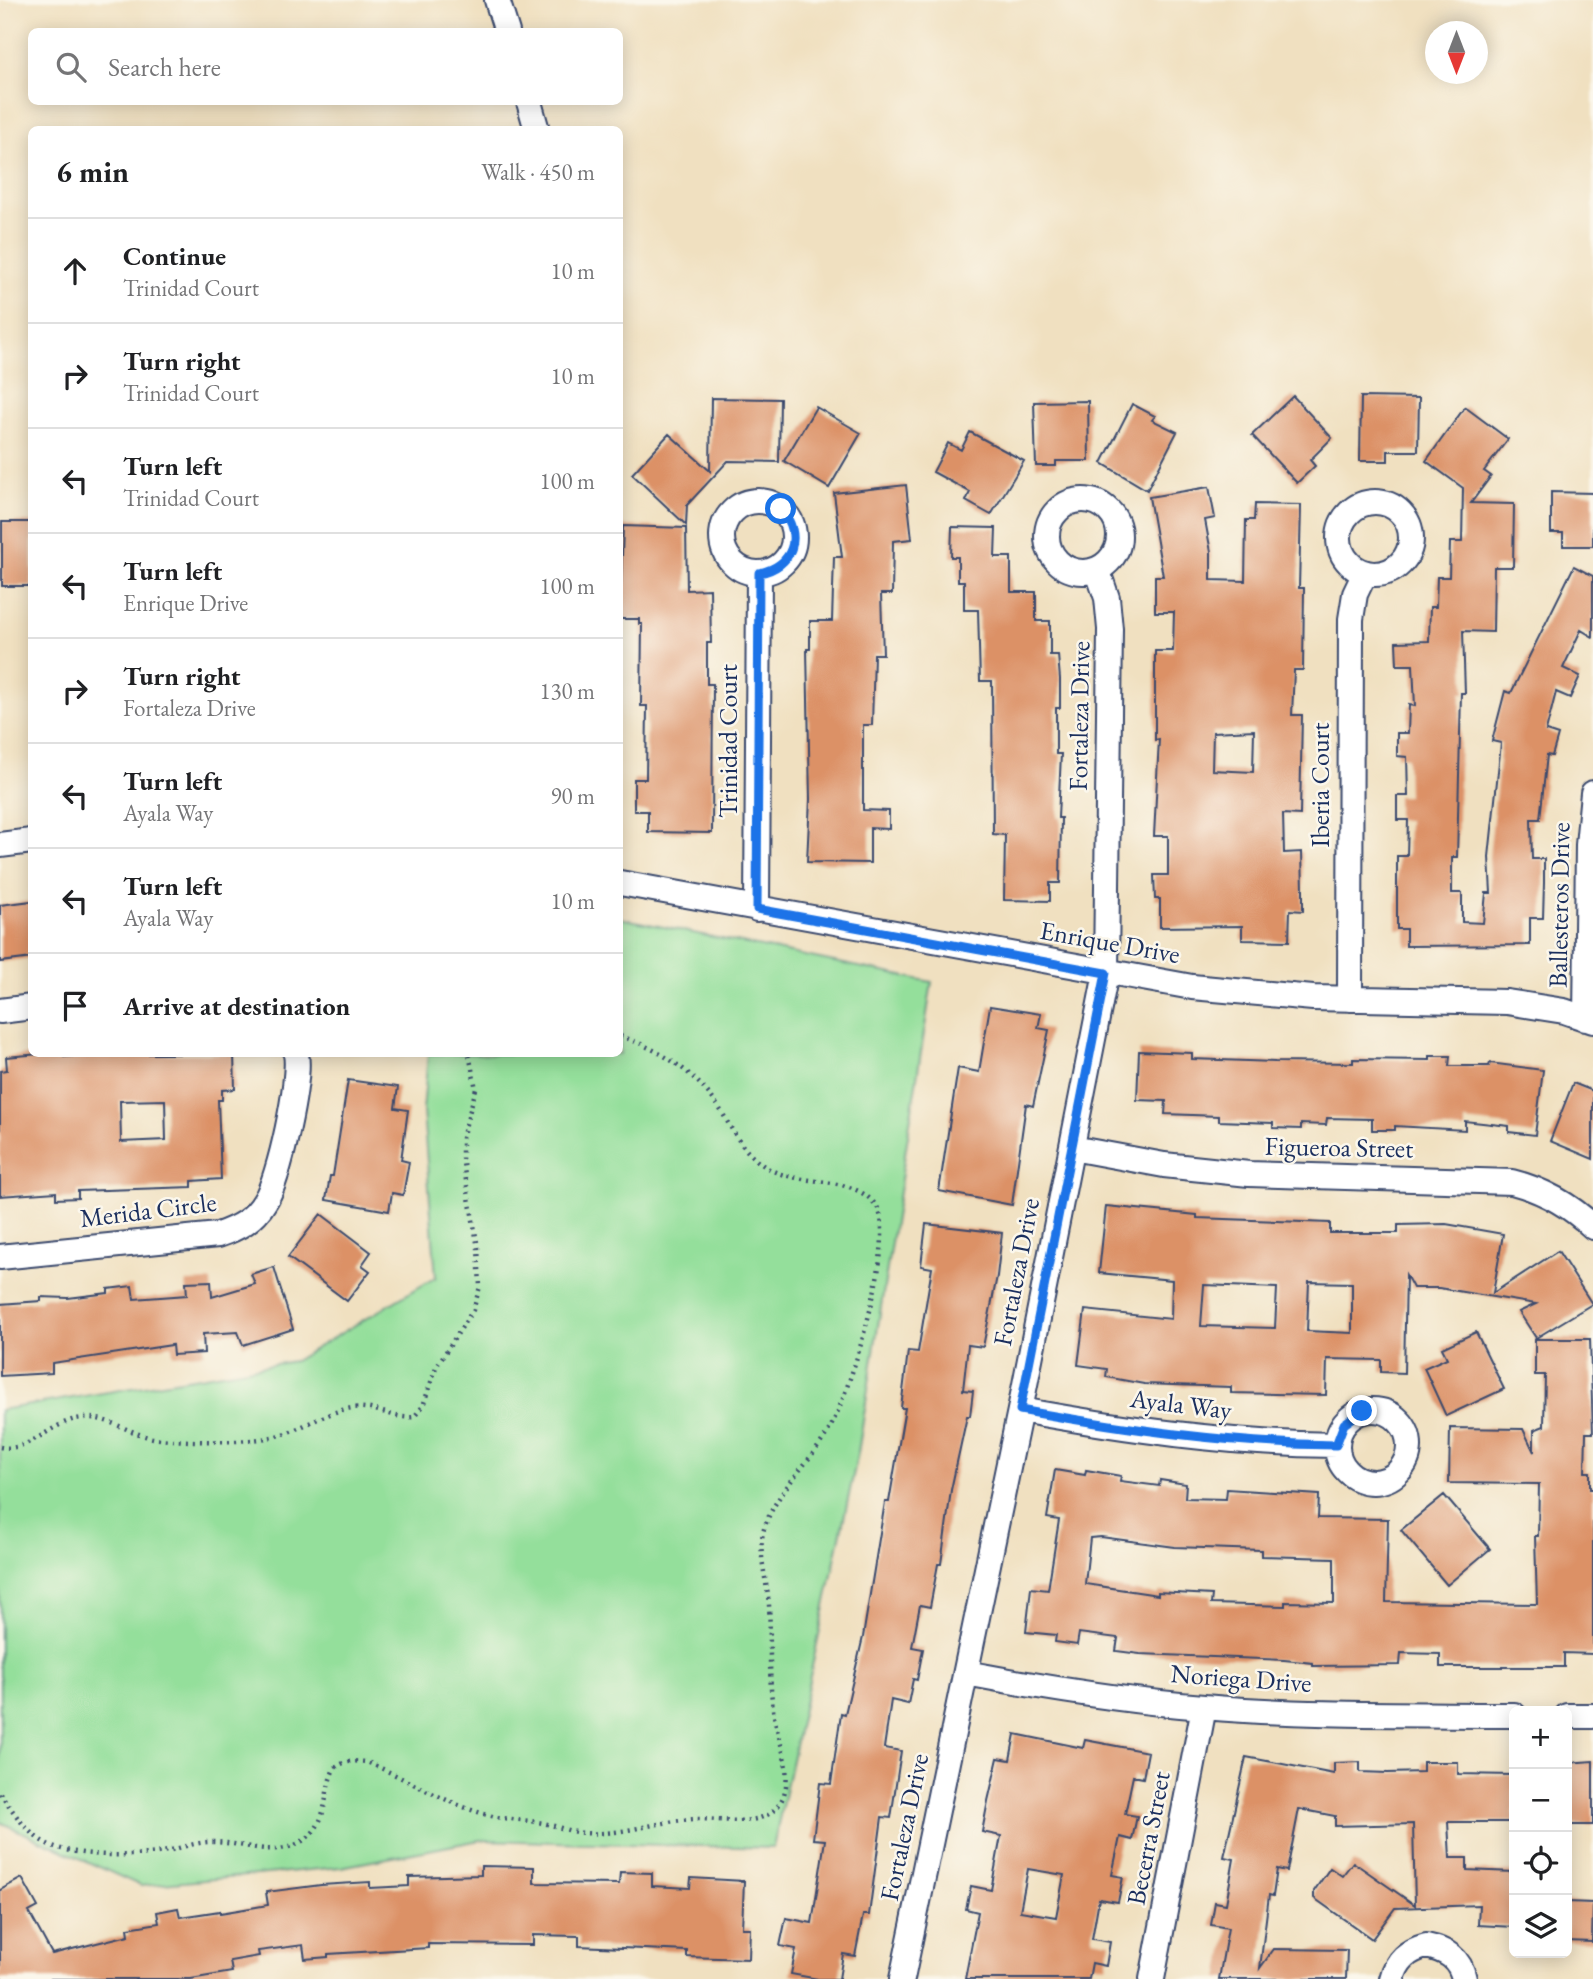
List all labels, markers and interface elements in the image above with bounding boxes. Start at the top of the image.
north arrow [1425,21,1488,84]
search box [28,28,623,105]
icon: search [52,48,90,86]
text: Search here [108,50,221,84]
text: 6 min [56,152,129,191]
text: Walk · 450 m [481,157,595,187]
text: Continue [123,239,226,273]
icon: ahead [56,252,94,290]
text: 10 m [550,256,595,286]
text: Trinidad Court [123,273,259,303]
text: Turn right [123,344,241,378]
icon: right [56,357,94,395]
text: 10 m [550,361,595,391]
text: Trinidad Court [123,378,259,408]
text: Turn left [123,449,222,483]
icon: left [56,462,94,500]
text: 100 m [539,466,595,496]
text: Trinidad Court [123,483,259,513]
route start [765,493,796,524]
text: Turn left [123,554,222,588]
icon: left [56,567,94,605]
text: 100 m [539,571,595,601]
text: Enrique Drive [123,588,248,618]
street label: Fortaleza Drive [1061,641,1097,791]
text: Turn right [123,659,241,693]
street label: Trinidad Court [711,664,745,818]
icon: right [56,672,94,710]
text: 130 m [539,676,595,706]
text: Fortaleza Drive [123,693,256,723]
street label: Iberia Court [1303,723,1337,847]
text: Turn left [123,764,222,798]
icon: left [56,777,94,815]
text: 90 m [550,781,595,811]
text: Ayala Way [123,798,213,828]
street label: Ballesteros Drive [1541,822,1577,988]
text: Turn left [123,869,222,903]
icon: left [56,882,94,920]
text: 10 m [550,886,595,916]
text: Ayala Way [123,903,213,933]
street label: Enrique Drive [1037,913,1183,971]
icon: arrive [56,987,94,1025]
text: Arrive at destination [123,989,350,1023]
street label: Figueroa Street [1264,1129,1414,1165]
street label: Merida Circle [78,1185,218,1235]
street label: Fortaleza Drive [985,1195,1047,1349]
street label: Ayala Way [1127,1381,1234,1427]
route end [1346,1395,1377,1426]
street label: Noriega Drive [1169,1656,1313,1700]
map controls [1509,1706,1572,1958]
button: + [1509,1706,1572,1769]
street label: Fortaleza Drive [872,1750,936,1904]
street label: Becerra Street [1118,1768,1178,1908]
button: − [1509,1769,1572,1832]
button: locate [1509,1832,1572,1895]
button: layers [1509,1895,1572,1958]

